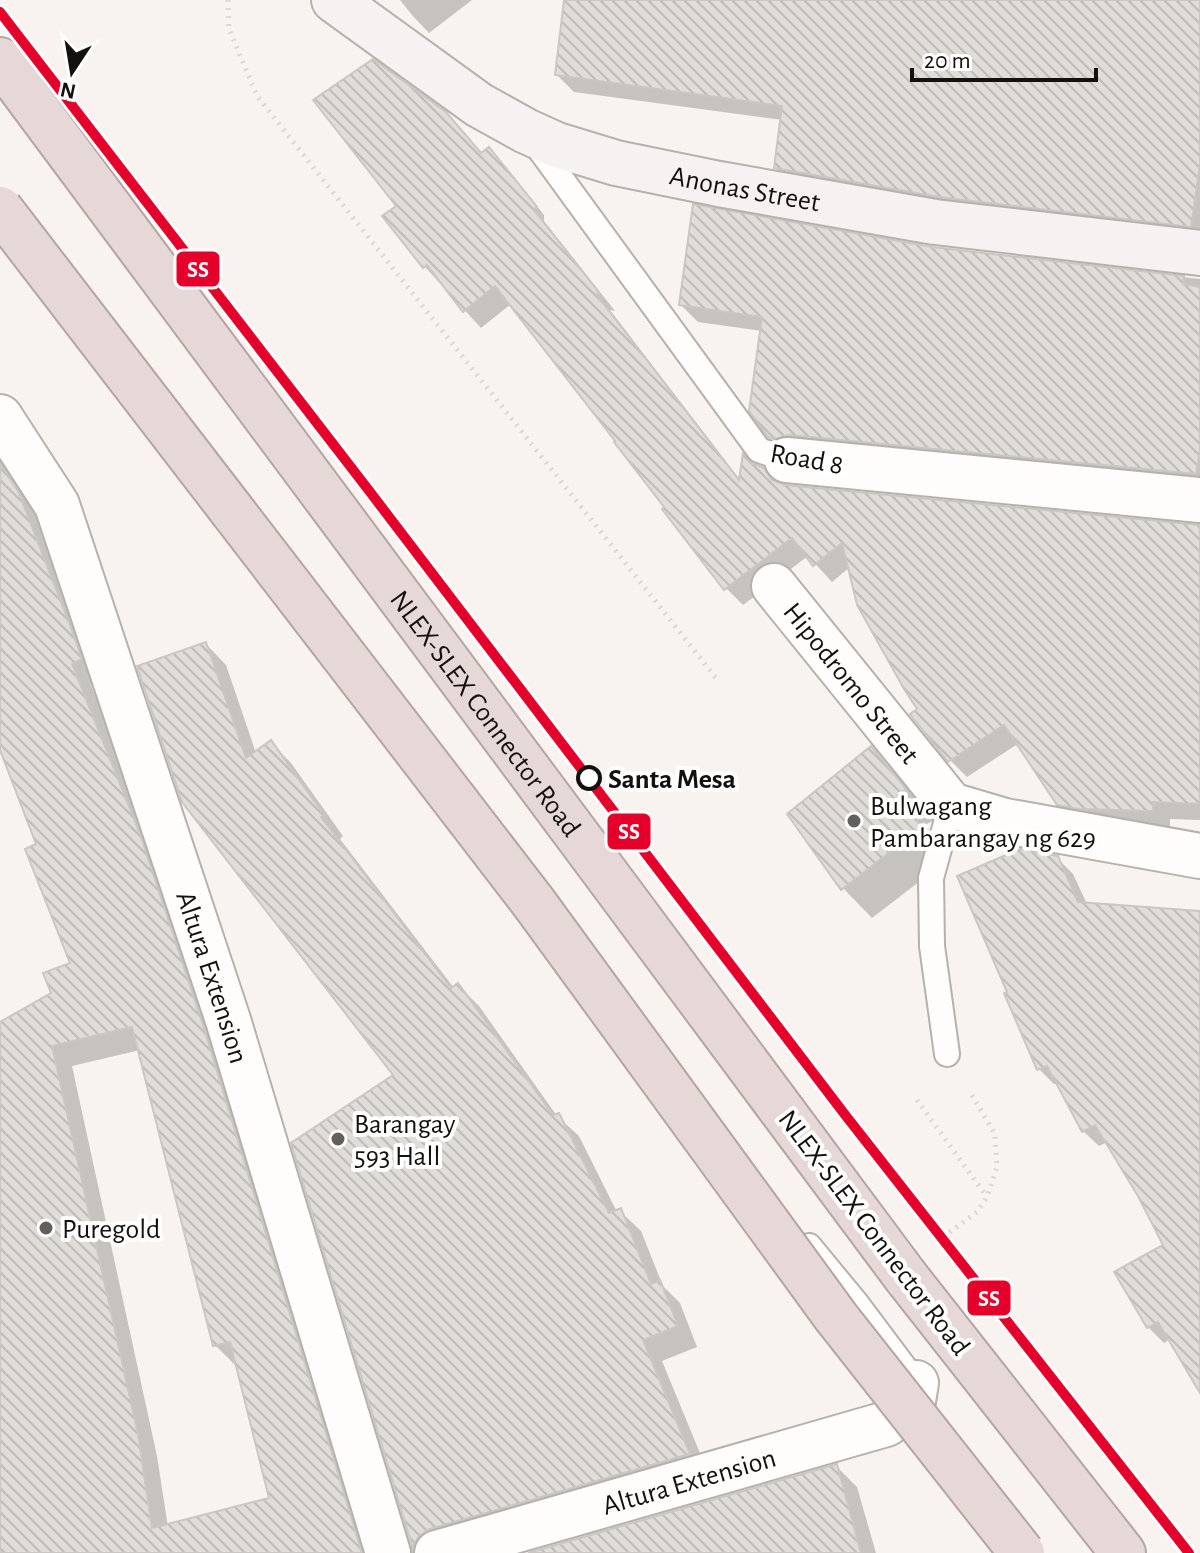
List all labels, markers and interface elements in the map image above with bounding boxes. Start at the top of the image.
north arrow [32,32,112,112]
scale bar [912,32,1096,82]
text: 20 m [924,49,971,73]
text: N [58,78,78,103]
street label: Anonas Street [667,162,822,218]
line badge: SS [175,250,221,288]
text: SS [187,259,209,281]
street label: Road 8 [768,440,845,480]
street label: NLEX-SLEX Connector Road [384,586,585,842]
street label: Hipodromo Street [777,598,923,769]
marker: Santa Mesa [577,766,601,790]
place label: Santa Mesa [608,766,736,794]
place label: Bulwagang Pambarangay ng 629 [870,793,1096,853]
line badge: SS [606,812,652,851]
marker: Bulwagang Pambarangay ng 629 [845,812,863,830]
text: SS [618,821,640,843]
street label: Altura Extension [170,888,252,1067]
street label: NLEX-SLEX Connector Road [772,1106,974,1361]
place label: Barangay 593 Hall [354,1111,455,1171]
marker: Barangay 593 Hall [329,1130,347,1148]
place label: Puregold [62,1216,161,1244]
marker: Puregold [37,1219,55,1237]
line badge: SS [966,1279,1012,1317]
text: SS [978,1288,1000,1310]
street label: Altura Extension [599,1444,779,1521]

